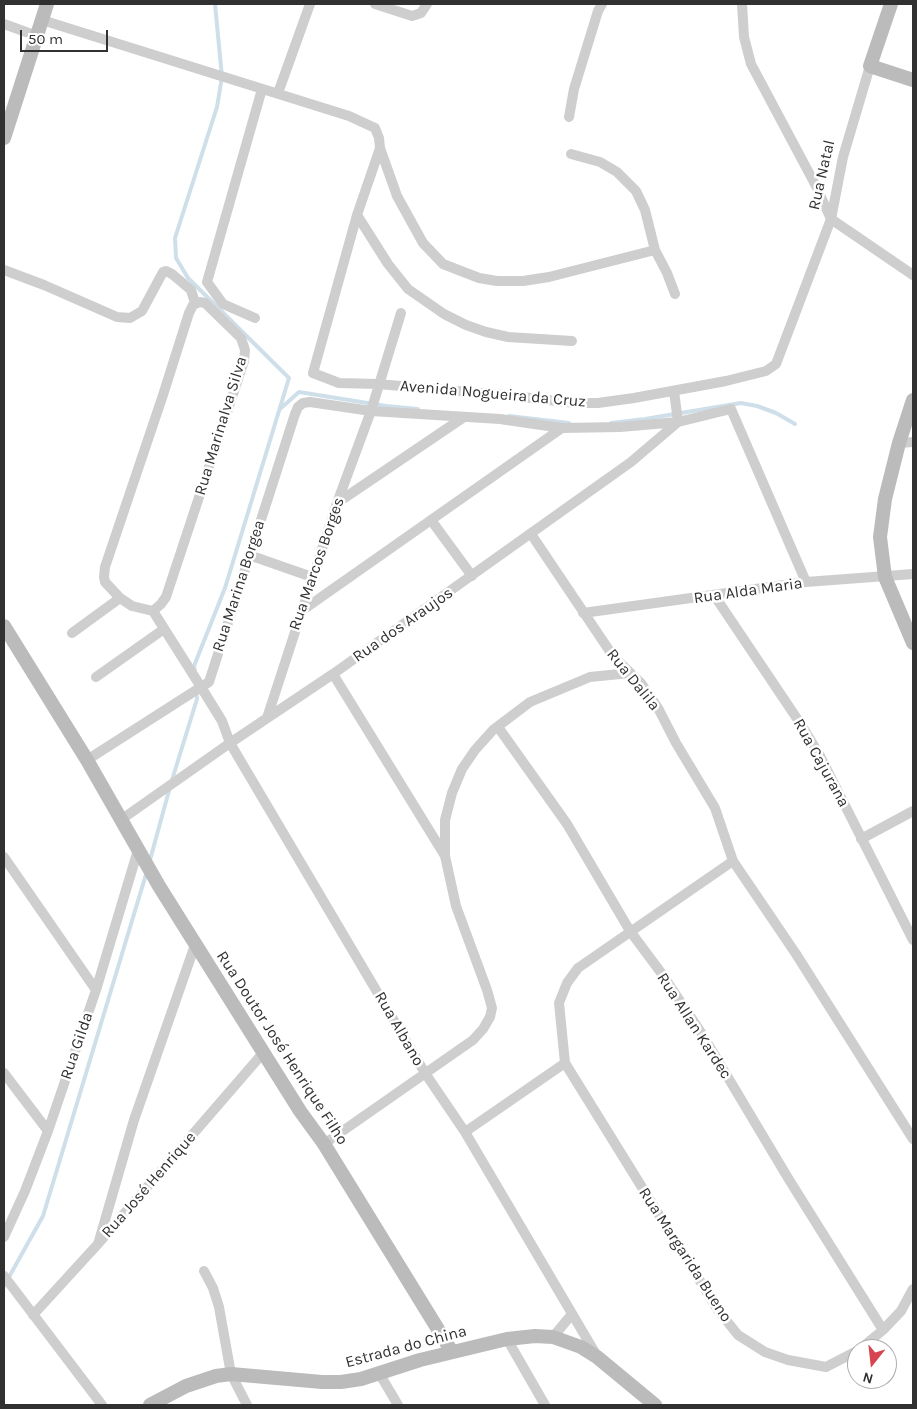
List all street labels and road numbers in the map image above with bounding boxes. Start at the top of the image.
street label: Rua Natal [805,138,839,212]
street label: Rua Marinalva Silva [191,354,251,498]
street label: Avenida Nogueira da Cruz [399,376,587,412]
street label: Rua Marcos Borges [285,495,349,633]
street label: Rua Marina Borgea [209,518,269,654]
street label: Rua Alda Maria [692,574,804,608]
street label: Rua dos Araujos [349,583,457,667]
street label: Rua Dalila [602,645,664,715]
street label: Rua Cajurana [789,715,853,811]
street label: Rua Doutor José Henrique Filho [212,947,352,1149]
street label: Rua Allan Kardec [653,969,735,1083]
street label: Rua Albano [370,988,428,1070]
street label: Rua Gilda [57,1010,97,1082]
street label: Rua José Henrique [98,1128,200,1242]
street label: Rua Margarida Bueno [634,1184,736,1326]
street label: Estrada do China [343,1322,469,1372]

